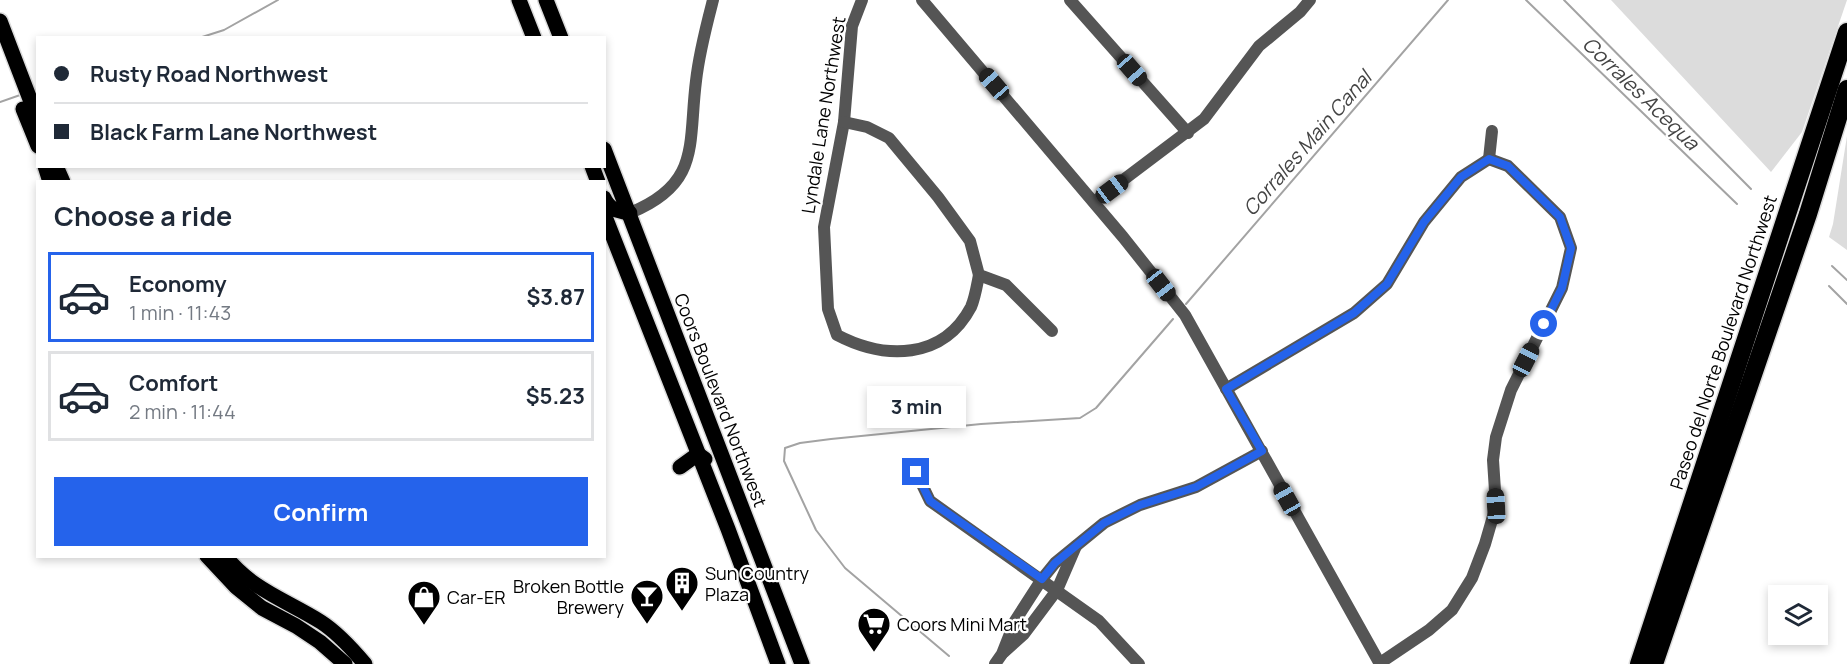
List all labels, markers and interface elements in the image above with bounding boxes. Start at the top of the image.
street label: Lyndale Lane Northwest [796,15,850,215]
water label: Corrales Acequa [1577,30,1706,156]
car [1113,51,1151,89]
text: Rusty Road Northwest [90,59,328,89]
water label: Corrales Main Canal [1237,63,1379,221]
car [975,65,1013,103]
text: Black Farm Lane Northwest [90,117,377,147]
car [1092,171,1132,207]
street label: Paseo del Norte Boulevard Northwest [1664,192,1782,492]
text: Choose a ride [54,197,232,234]
car [1143,265,1179,305]
text: Economy [129,269,227,299]
icon: car [57,270,111,324]
text: $3.87 [527,282,585,312]
street label: Coors Boulevard Northwest [669,290,773,510]
text: 1 min · 11:43 [129,299,231,326]
route start [1530,310,1557,337]
car [1510,340,1542,380]
text: Comfort [129,368,218,398]
icon: car [57,369,111,423]
text: $5.23 [526,381,585,411]
callout: 3 min [866,385,966,427]
text: 3 min [891,393,942,420]
text: 2 min · 11:44 [129,398,236,425]
route end [902,458,929,485]
button: Confirm [54,477,588,546]
car [1270,479,1304,519]
car [1486,488,1506,524]
place label: Sun Country Plaza [705,561,810,606]
building icon: Sun Country Plaza [664,565,700,612]
place label: Broken Bottle Brewery [513,574,624,619]
bar icon: Broken Bottle Brewery [629,578,665,625]
shop icon: Car-ER [406,579,442,626]
place label: Car-ER [447,585,506,609]
map controls [1768,585,1828,645]
button: layers [1768,585,1828,645]
supermarket icon: Coors Mini Mart [856,606,892,653]
place label: Coors Mini Mart [897,612,1027,636]

